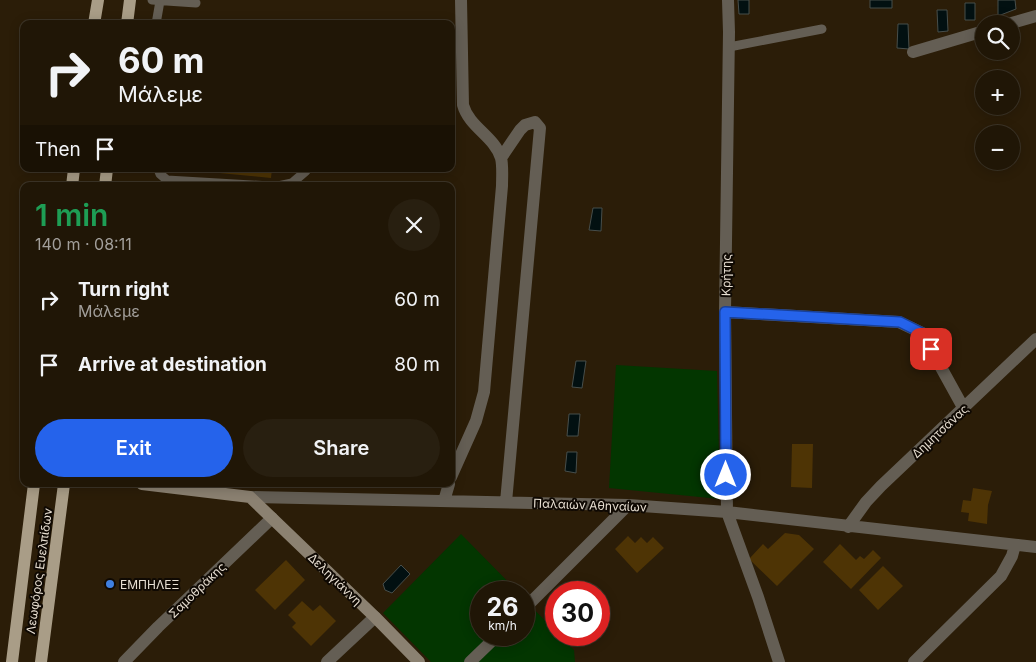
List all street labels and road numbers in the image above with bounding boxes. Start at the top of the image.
street label: Κρήτης [718,254,734,296]
street label: Δημητσάνας [909,401,971,461]
street label: Παλαιών Αθηναίων [533,496,647,514]
street label: Λεωφόρος Ευελπίδων [23,507,55,635]
street label: Δεληγιάννη [305,550,365,608]
street label: Σαμοθράκης [165,559,229,621]

